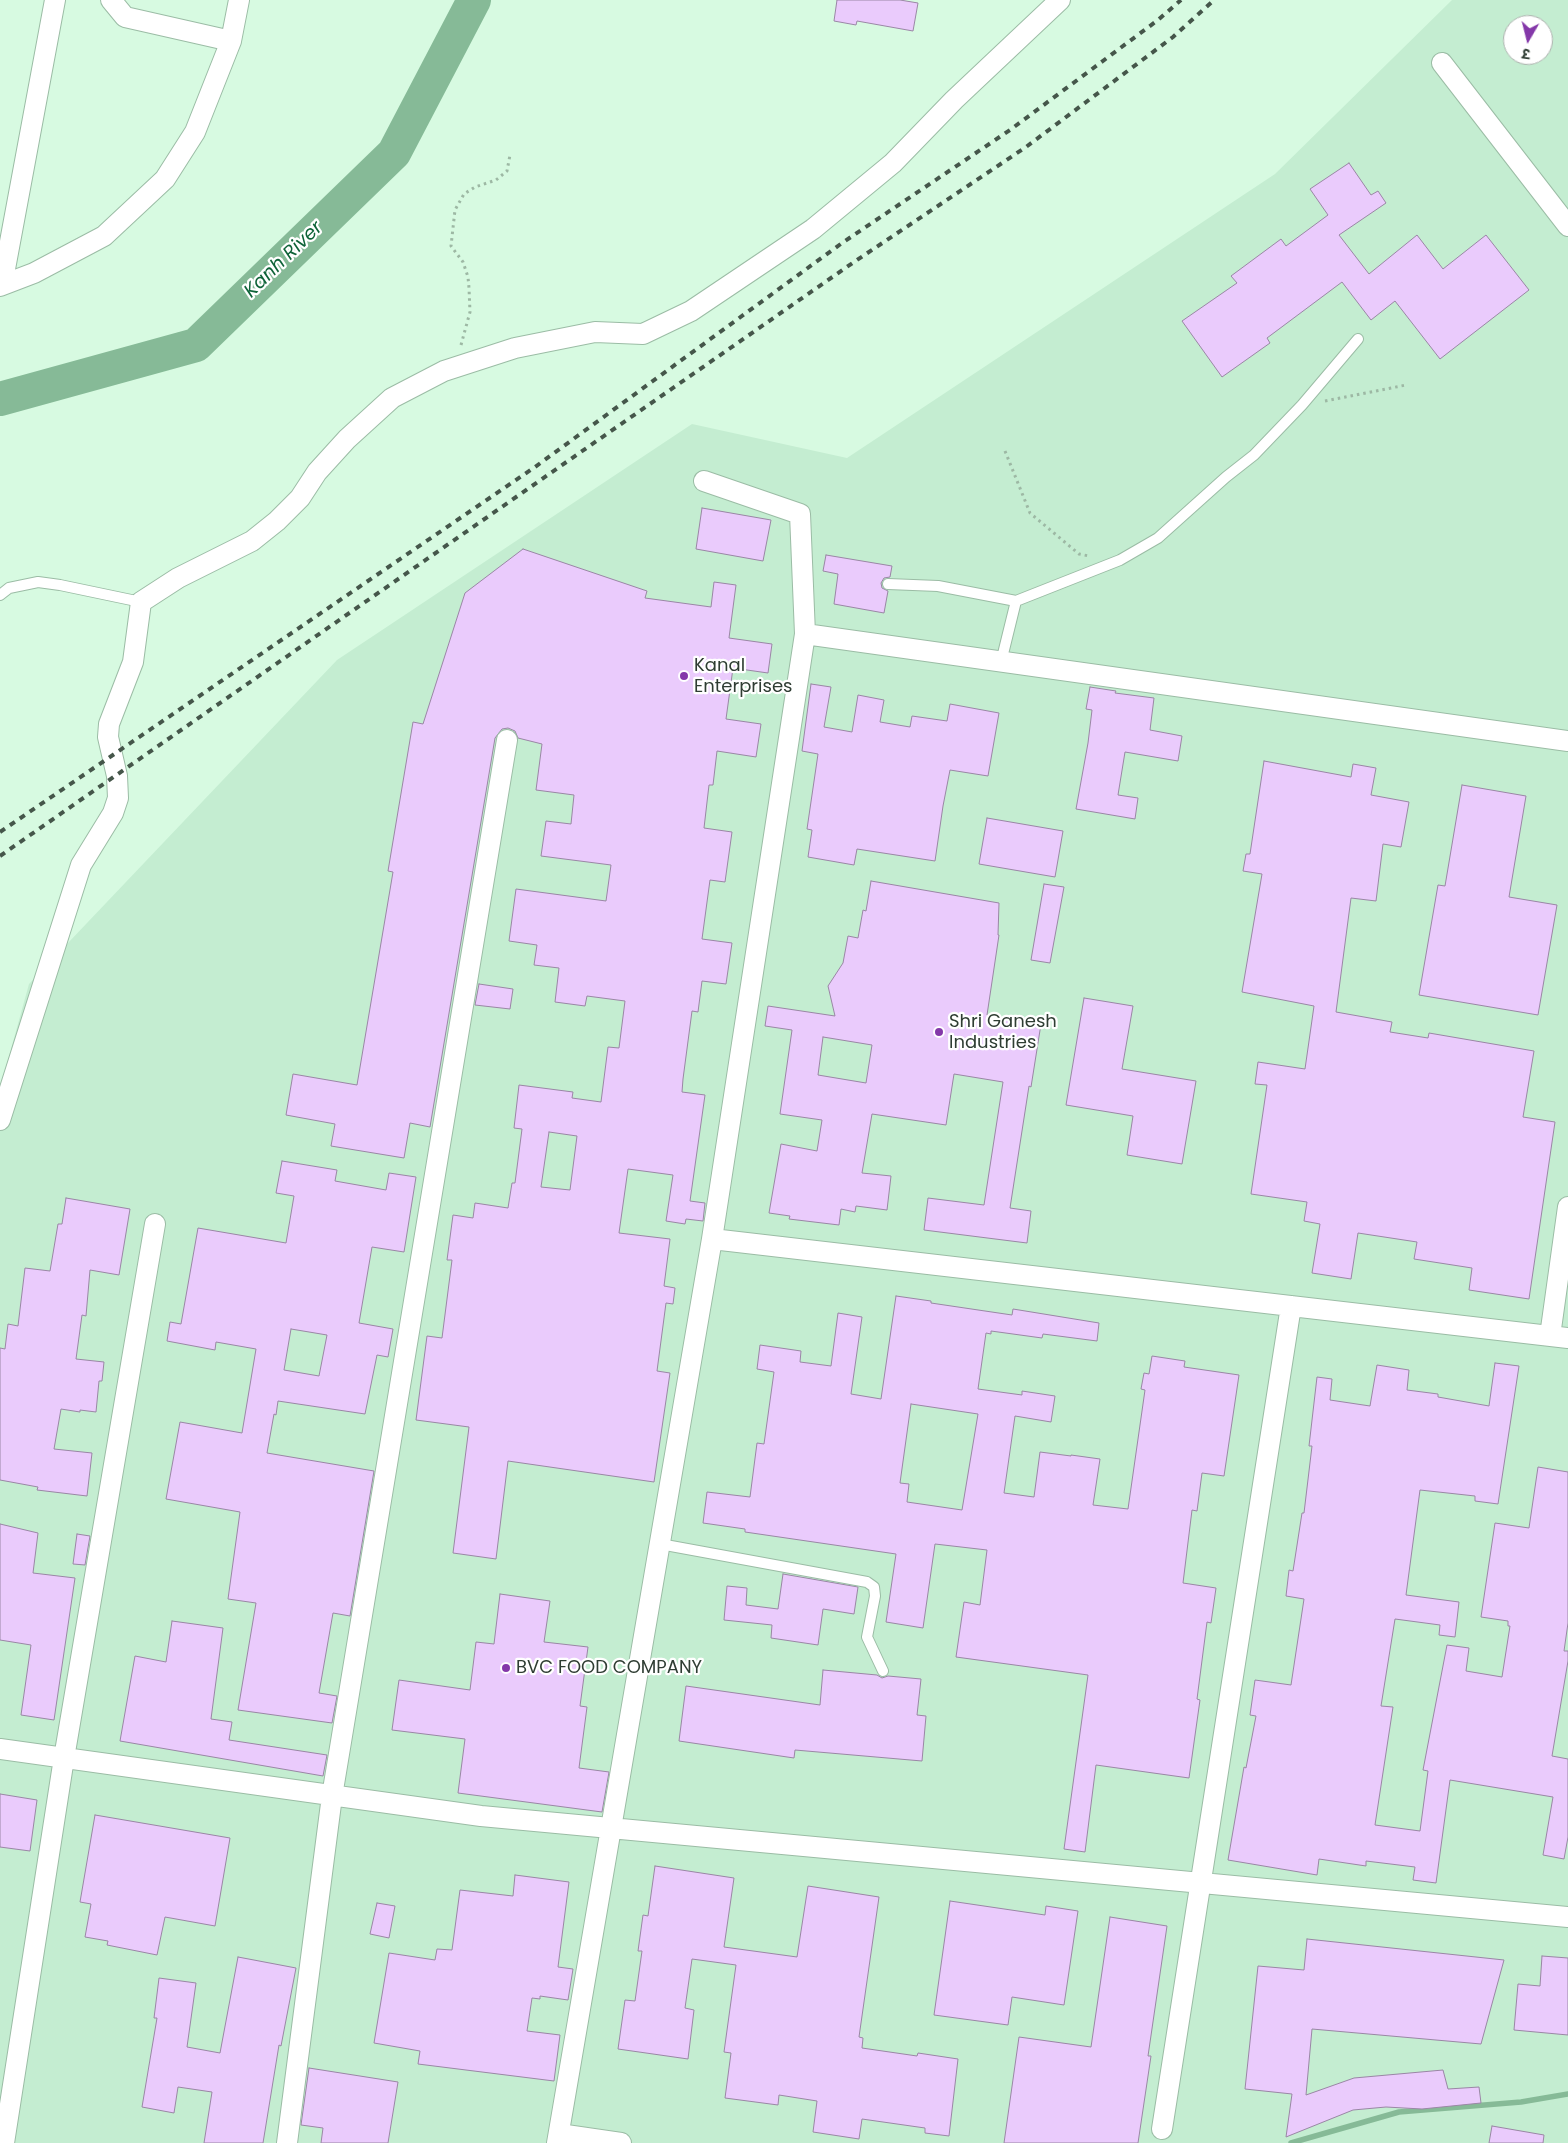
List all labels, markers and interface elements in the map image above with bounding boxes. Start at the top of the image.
north arrow [1503,15,1553,65]
text: उ [1521,43,1531,64]
water label: Kanh River [240,217,328,303]
place label: Kanal Enterprises [694,655,792,698]
marker: Kanal Enterprises [678,670,690,682]
place label: Shri Ganesh Industries [949,1011,1057,1054]
marker: Shri Ganesh Industries [933,1026,945,1038]
place label: BVC FOOD COMPANY [516,1657,702,1679]
marker: BVC FOOD COMPANY [500,1662,512,1674]

